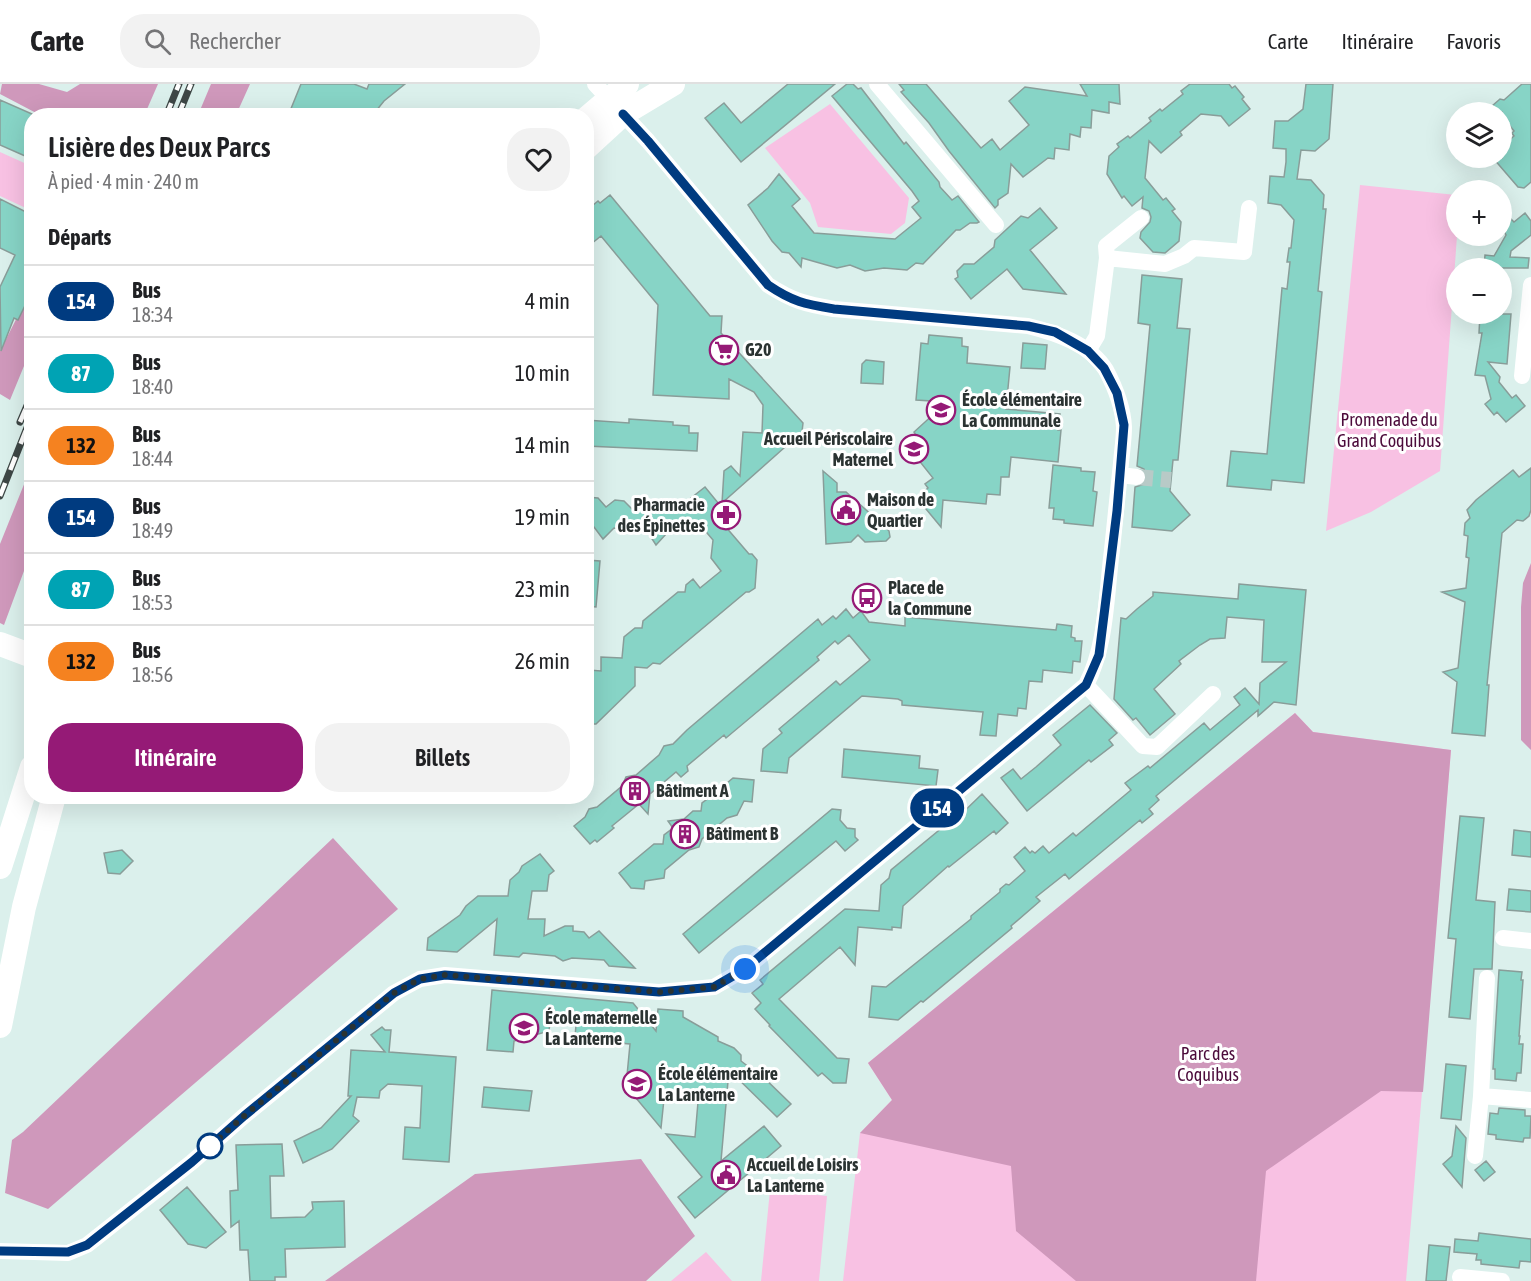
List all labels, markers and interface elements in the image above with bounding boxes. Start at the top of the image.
search box [120,14,540,68]
text: Carte [30,25,84,57]
icon: search [141,25,174,58]
text: Rechercher [189,28,281,54]
text: Carte [1268,29,1308,53]
text: Itinéraire [1341,29,1413,53]
text: Favoris [1446,29,1501,53]
map controls [1446,102,1512,324]
button: layers [1446,102,1512,168]
button: heart [507,128,570,191]
text: Lisière des Deux Parcs [48,131,271,163]
text: À pied · 4 min · 240 m [48,170,199,193]
button: + [1446,180,1512,246]
text: Départs [48,224,111,250]
button: − [1446,258,1512,324]
text: Bus [132,277,161,303]
text: 4 min [525,288,570,314]
text: 154 [66,289,96,313]
text: 18:34 [132,303,173,326]
supermarket icon: G20 [708,334,740,366]
place label: G20 [745,339,771,360]
text: Bus [132,349,161,375]
text: 10 min [515,360,570,386]
text: 87 [71,361,91,385]
text: 18:40 [132,375,173,398]
place label: École élémentaire La Communale [962,389,1082,431]
school or university icon: École élémentaire La Communale [925,394,957,426]
park label: Promenade du Grand Coquibus [1337,409,1441,451]
text: Bus [132,421,161,447]
place label: Accueil Périscolaire Maternel [763,428,893,470]
text: 14 min [515,432,570,458]
text: 132 [66,433,96,457]
school or university icon: Accueil Périscolaire Maternel [898,433,930,465]
text: 18:44 [132,447,173,470]
place label: Maison de Quartier [867,489,934,531]
text: Bus [132,493,161,519]
place label: Pharmacie des Épinettes [618,494,706,536]
public building icon: Maison de Quartier [830,494,862,526]
pharmacy icon: Pharmacie des Épinettes [710,499,742,531]
text: 19 min [515,504,570,530]
text: 154 [66,505,96,529]
text: 18:49 [132,519,173,542]
text: Bus [132,565,161,591]
text: 23 min [515,576,570,602]
text: 87 [71,577,91,601]
place label: Place de la Commune [888,577,972,619]
bus stop icon: Place de la Commune [851,582,883,614]
text: 18:53 [132,591,173,614]
text: Bus [132,637,161,663]
text: 26 min [515,648,570,674]
text: 132 [66,649,96,673]
text: 18:56 [132,663,173,686]
button: Itinéraire [48,723,303,792]
button: Billets [315,723,570,792]
building icon: Bâtiment A [619,775,651,807]
place label: Bâtiment A [656,780,729,801]
line badge: 154 [902,788,972,828]
text: 154 [922,796,952,820]
building icon: Bâtiment B [669,818,701,850]
place label: Bâtiment B [706,823,779,844]
your location [730,954,760,984]
place label: École maternelle La Lanterne [545,1007,657,1049]
school or university icon: École maternelle La Lanterne [508,1012,540,1044]
park label: Parc des Coquibus [1177,1043,1239,1085]
place label: École élémentaire La Lanterne [658,1063,778,1105]
school or university icon: École élémentaire La Lanterne [621,1068,653,1100]
unlabelled marker [197,1133,223,1159]
place label: Accueil de Loisirs La Lanterne [746,1154,859,1196]
public building icon: Accueil de Loisirs La Lanterne [710,1159,742,1191]

